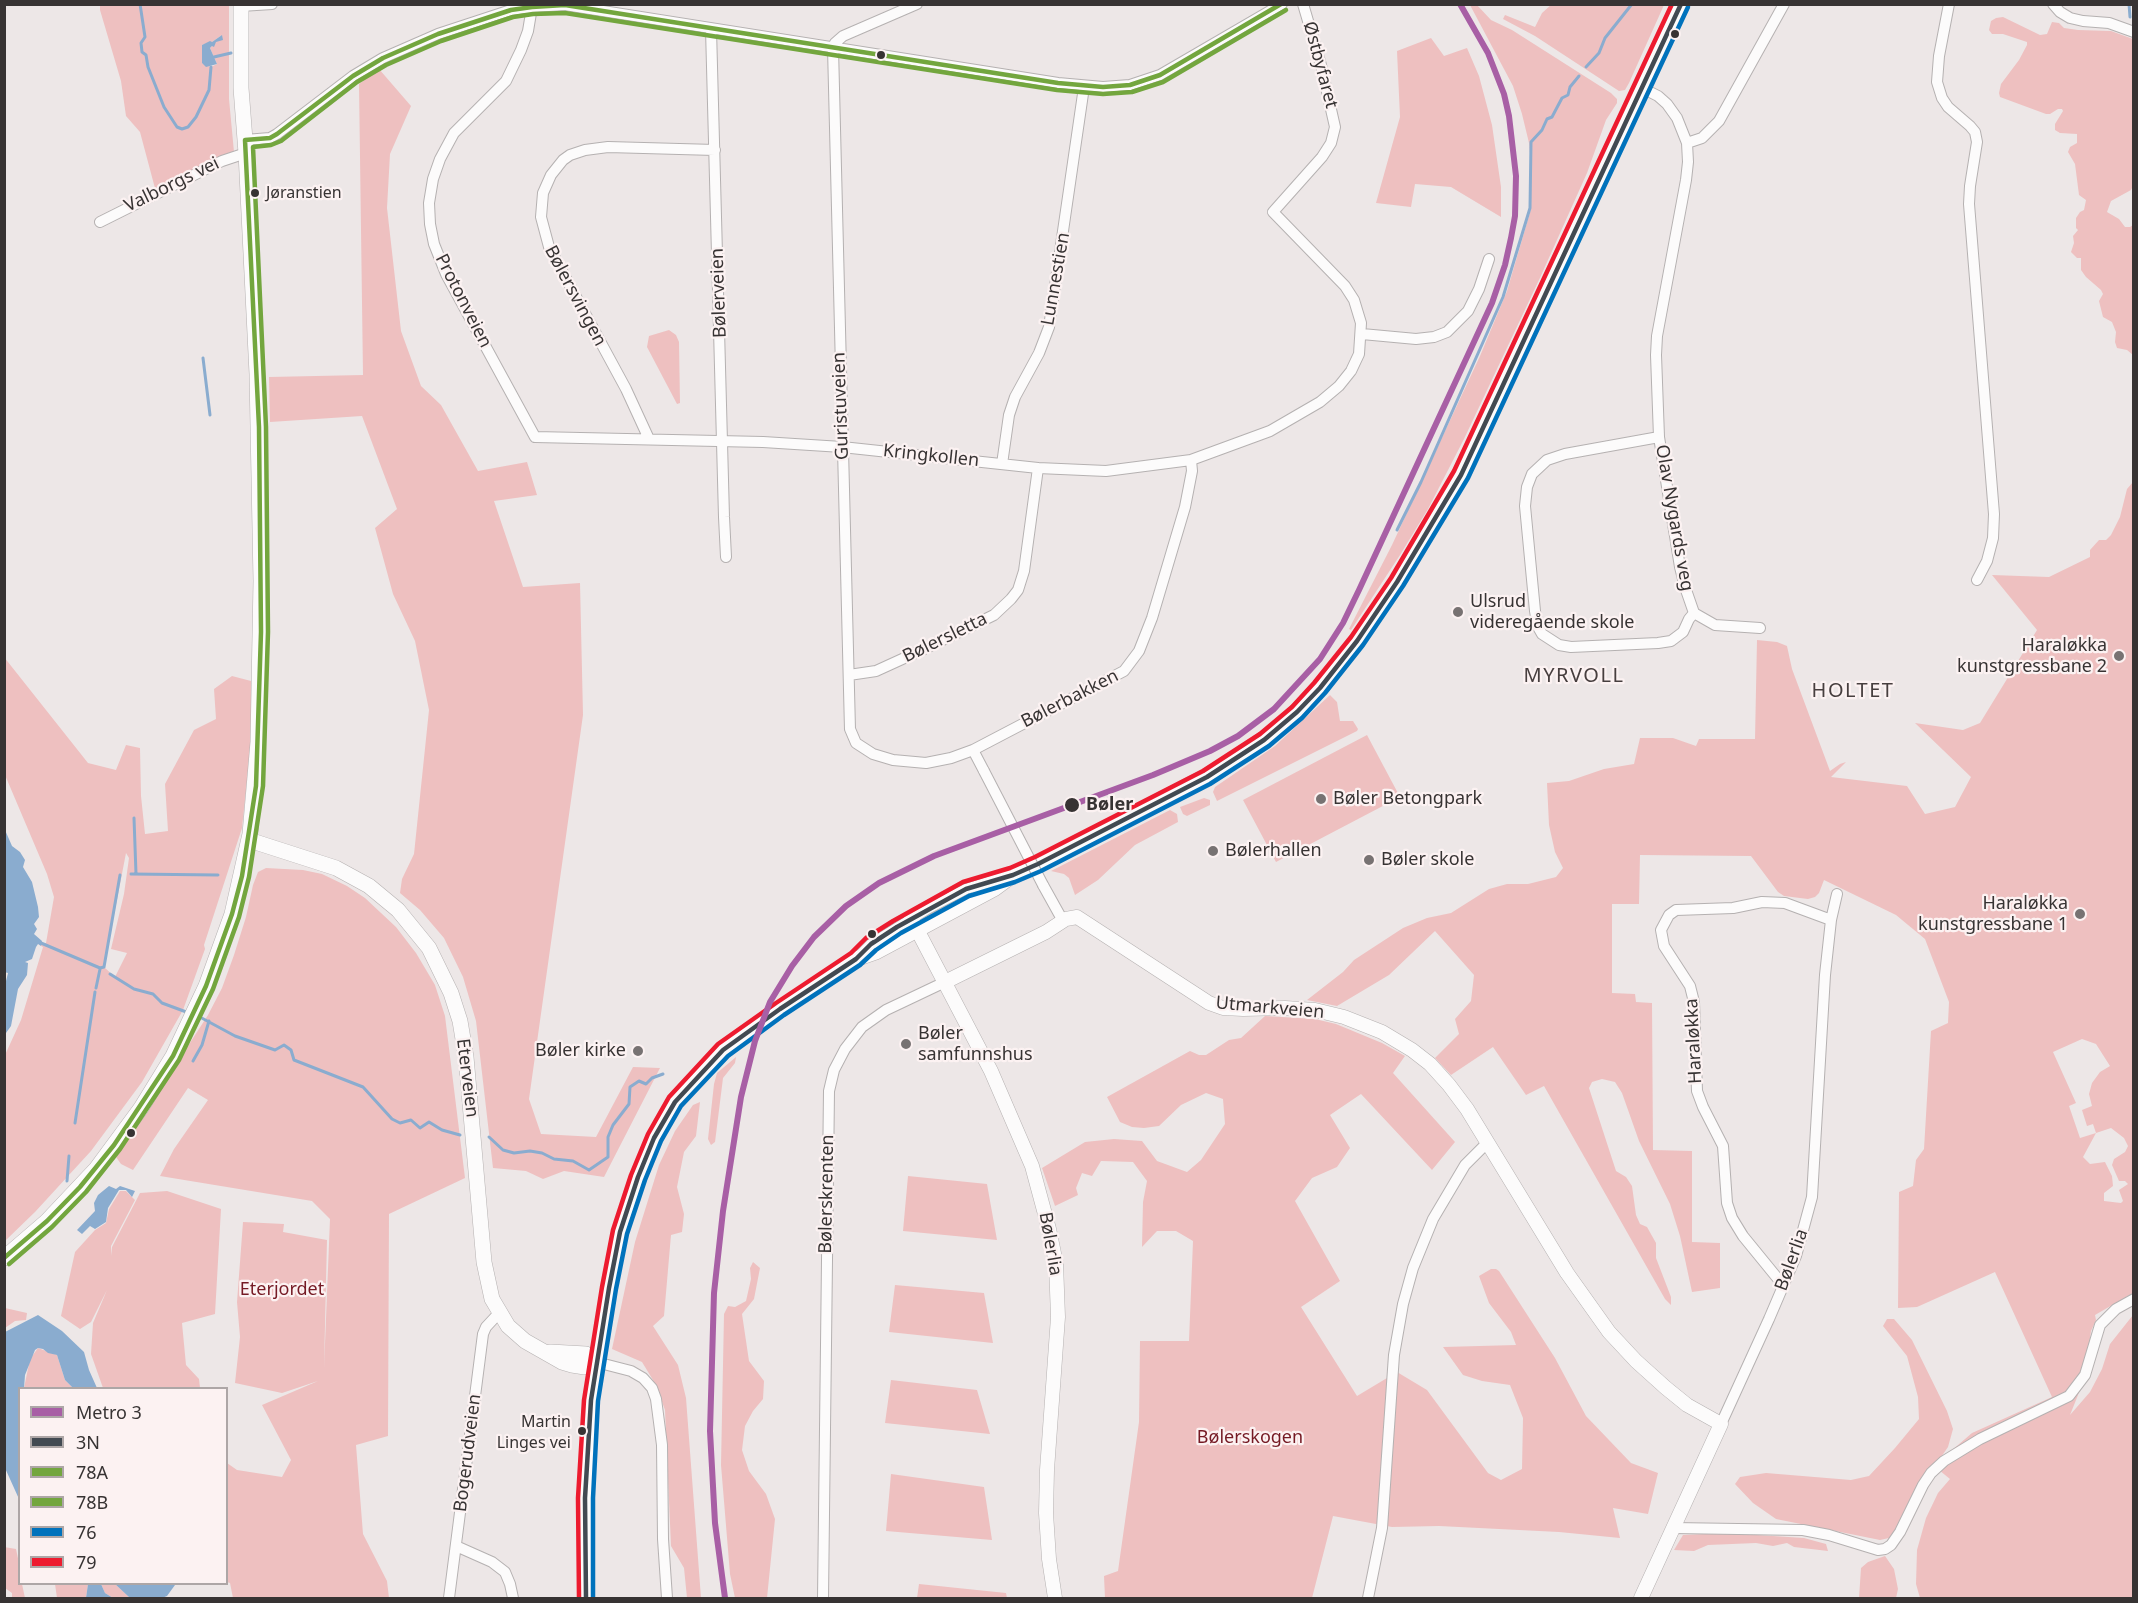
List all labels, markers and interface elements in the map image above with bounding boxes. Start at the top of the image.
street label: Østbyfaret [1298,19,1342,111]
unlabelled marker [1669,28,1681,40]
unlabelled marker [875,49,887,61]
street label: Valborgs vei [121,153,223,217]
place label: Jøranstien [266,183,342,203]
marker: Jøranstien [249,187,261,199]
street label: Lunnestien [1037,231,1075,327]
street label: Bølersvingen [539,242,611,350]
street label: Bølerveien [707,248,731,338]
street label: Protonveien [430,250,496,352]
street label: Guristuveien [828,352,854,460]
street label: Kringkollen [882,440,980,472]
street label: Olav Nygards veg [1650,443,1698,593]
place label: Ulsrud videregående skole [1470,591,1635,634]
marker: Ulsrud videregående skole [1451,605,1465,619]
street label: Bølersletta [899,608,991,668]
place label: Haraløkka kunstgressbane 2 [1957,635,2107,678]
marker: Haraløkka kunstgressbane 2 [2112,649,2126,663]
district label: MYRVOLL [1524,664,1624,688]
street label: Bølerbakken [1018,665,1122,733]
district label: HOLTET [1812,679,1894,703]
place label: Bøler Betongpark [1333,788,1482,810]
marker: Bøler Betongpark [1314,792,1328,806]
place label: Bøler [1086,794,1133,816]
marker: Bøler [1063,796,1081,814]
place label: Bølerhallen [1225,840,1322,862]
marker: Bølerhallen [1206,844,1220,858]
place label: Bøler skole [1381,849,1474,871]
marker: Bøler skole [1362,853,1376,867]
place label: Haraløkka kunstgressbane 1 [1918,893,2068,936]
marker: Haraløkka kunstgressbane 1 [2073,907,2087,921]
unlabelled marker [866,928,878,940]
street label: Utmarkveien [1215,992,1325,1024]
street label: Haraløkka [1681,998,1707,1084]
place label: Bøler samfunnshus [918,1023,1033,1066]
street label: Eterveien [451,1037,483,1119]
marker: Bøler samfunnshus [899,1037,913,1051]
place label: Bøler kirke [535,1040,626,1062]
marker: Bøler kirke [631,1044,645,1058]
unlabelled marker [125,1127,137,1139]
street label: Bølerskrenten [815,1134,839,1254]
street label: Bølerlia [1034,1211,1066,1277]
street label: Bølerlia [1771,1226,1813,1294]
park label: Eterjordet [240,1279,324,1301]
legend [18,1387,228,1585]
street label: Bogerudveien [450,1393,486,1513]
text: Metro 3 [76,1400,142,1424]
place label: Martin Linges vei [497,1412,571,1450]
marker: Martin Linges vei [576,1425,588,1437]
park label: Bølerskogen [1197,1427,1303,1449]
text: 3N [76,1430,100,1454]
text: 78A [76,1460,108,1484]
text: 78B [76,1490,108,1514]
text: 76 [76,1520,97,1544]
text: 79 [76,1550,97,1574]

